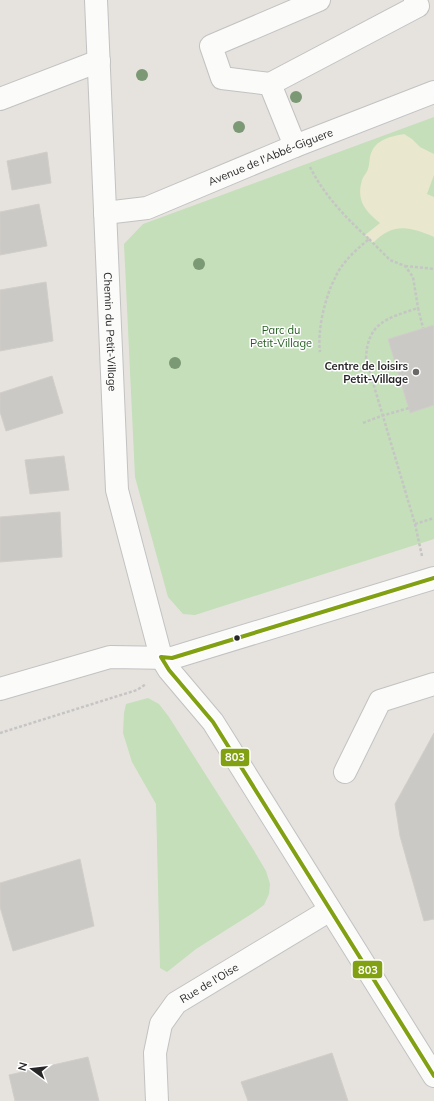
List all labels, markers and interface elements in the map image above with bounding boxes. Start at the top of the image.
street label: Avenue de l'Abbé-Giguere [206,125,335,189]
street label: Chemin du Petit-Village [101,272,120,392]
park label: Parc du Petit-Village [250,323,312,350]
place label: Centre de loisirs Petit-Village [324,359,408,386]
marker: Centre de loisirs Petit-Village [411,367,421,377]
unlabelled marker [232,633,242,643]
line badge: 803 [220,748,250,767]
text: 803 [225,750,245,764]
street label: Rue de l'Oise [177,960,241,1006]
line badge: 803 [352,960,383,979]
text: 803 [358,963,378,977]
north arrow [12,1049,52,1089]
text: N [15,1061,30,1072]

